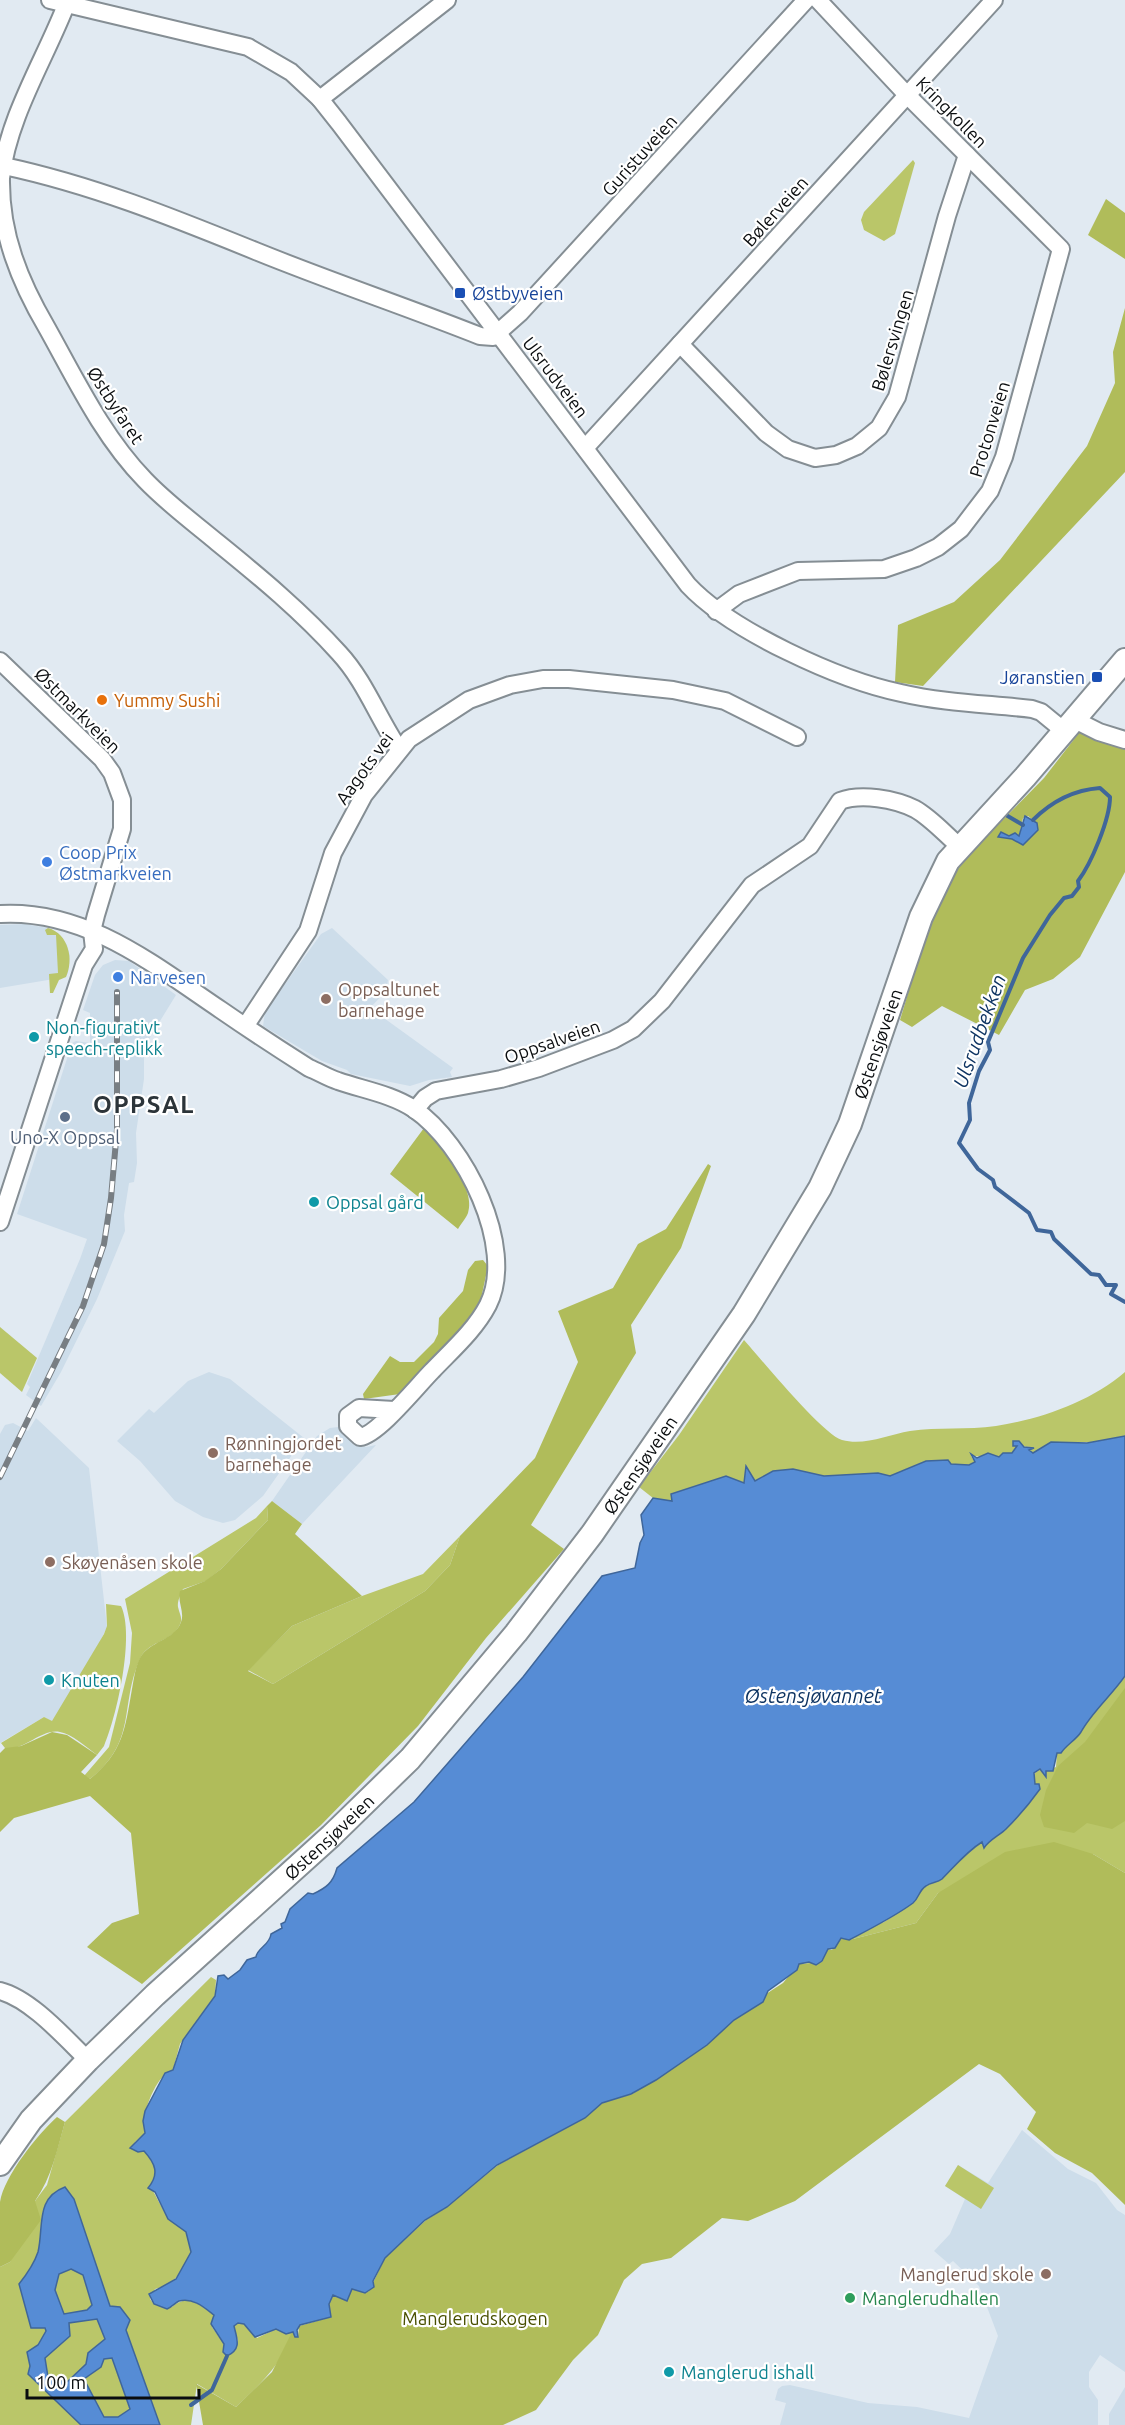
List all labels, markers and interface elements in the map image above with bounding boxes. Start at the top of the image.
street label: Kringkollen [913,73,991,151]
street label: Guristuveien [598,110,680,200]
street label: Bølerveien [738,172,812,250]
place label: Østbyveien [472,283,564,303]
marker: Østbyveien [453,286,467,300]
street label: Bølersvingen [867,287,917,393]
street label: Ulsrudveien [519,333,593,421]
street label: Østbyfaret [84,363,148,447]
street label: Protonveien [965,379,1013,479]
street label: Østmarkveien [31,663,125,757]
place label: Jøranstien [1000,667,1085,687]
marker: Jøranstien [1090,670,1104,684]
place label: Yummy Sushi [114,690,220,710]
marker: Yummy Sushi [95,693,109,707]
street label: Aagots vei [331,728,397,808]
place label: Coop Prix Østmarkveien [59,842,172,883]
marker: Coop Prix Østmarkveien [40,855,54,869]
place label: Narvesen [130,967,206,987]
marker: Narvesen [111,970,125,984]
water label: Ulsrudbekken [948,971,1010,1091]
place label: Oppsaltunet barnehage [338,979,439,1020]
street label: Østensjøveien [849,986,906,1101]
marker: Oppsaltunet barnehage [319,992,333,1006]
street label: Oppsalveien [501,1015,603,1067]
place label: Non-figurativt speech-replikk [46,1017,163,1058]
marker: Non-figurativt speech-replikk [27,1030,41,1044]
district label: OPPSAL [93,1091,195,1118]
marker: Uno-X Oppsal [58,1110,72,1124]
place label: Uno-X Oppsal [10,1127,120,1147]
place label: Oppsal gård [326,1192,424,1212]
marker: Oppsal gård [307,1195,321,1209]
street label: Østensjøveien [599,1412,681,1518]
place label: Rønningjordet barnehage [225,1433,342,1474]
marker: Rønningjordet barnehage [206,1446,220,1460]
place label: Skøyenåsen skole [62,1552,203,1572]
marker: Skøyenåsen skole [43,1555,57,1569]
place label: Knuten [61,1670,120,1690]
marker: Knuten [42,1673,56,1687]
water label: Østensjøvannet [744,1684,882,1707]
street label: Østensjøveien [280,1790,378,1883]
place label: Manglerud skole [900,2264,1034,2284]
marker: Manglerud skole [1039,2267,1053,2281]
place label: Manglerudhallen [862,2288,999,2308]
marker: Manglerudhallen [843,2291,857,2305]
park label: Manglerudskogen [402,2308,548,2328]
scale bar [27,2362,200,2400]
place label: Manglerud ishall [681,2362,814,2382]
marker: Manglerud ishall [662,2365,676,2379]
text: 100 m [36,2372,86,2392]

